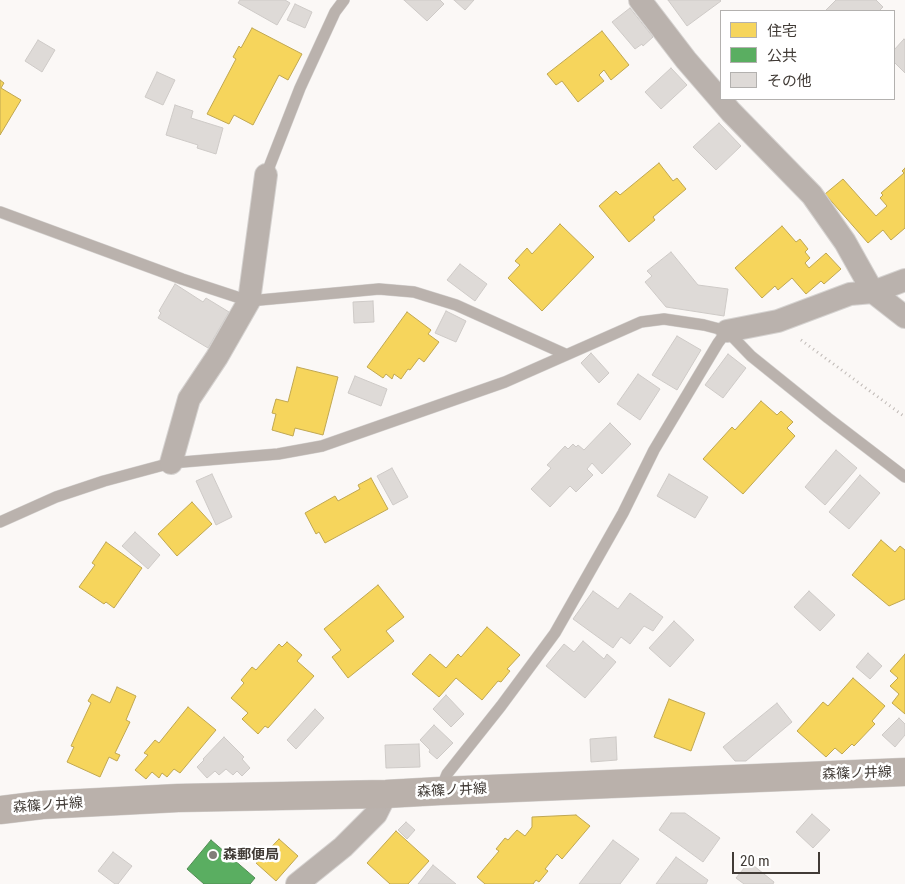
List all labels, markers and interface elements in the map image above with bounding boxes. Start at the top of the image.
legend [720,10,895,100]
text: 住宅 [767,22,797,40]
text: 公共 [767,47,797,65]
text: その他 [767,72,812,90]
street label: 森篠ノ井線 [822,764,892,784]
street label: 森篠ノ井線 [417,781,487,801]
street label: 森篠ノ井線 [12,795,84,817]
scale bar [735,842,822,874]
place label: 森郵便局 [223,847,279,863]
marker: 森郵便局 [207,849,219,861]
text: 20 m [740,852,770,870]

